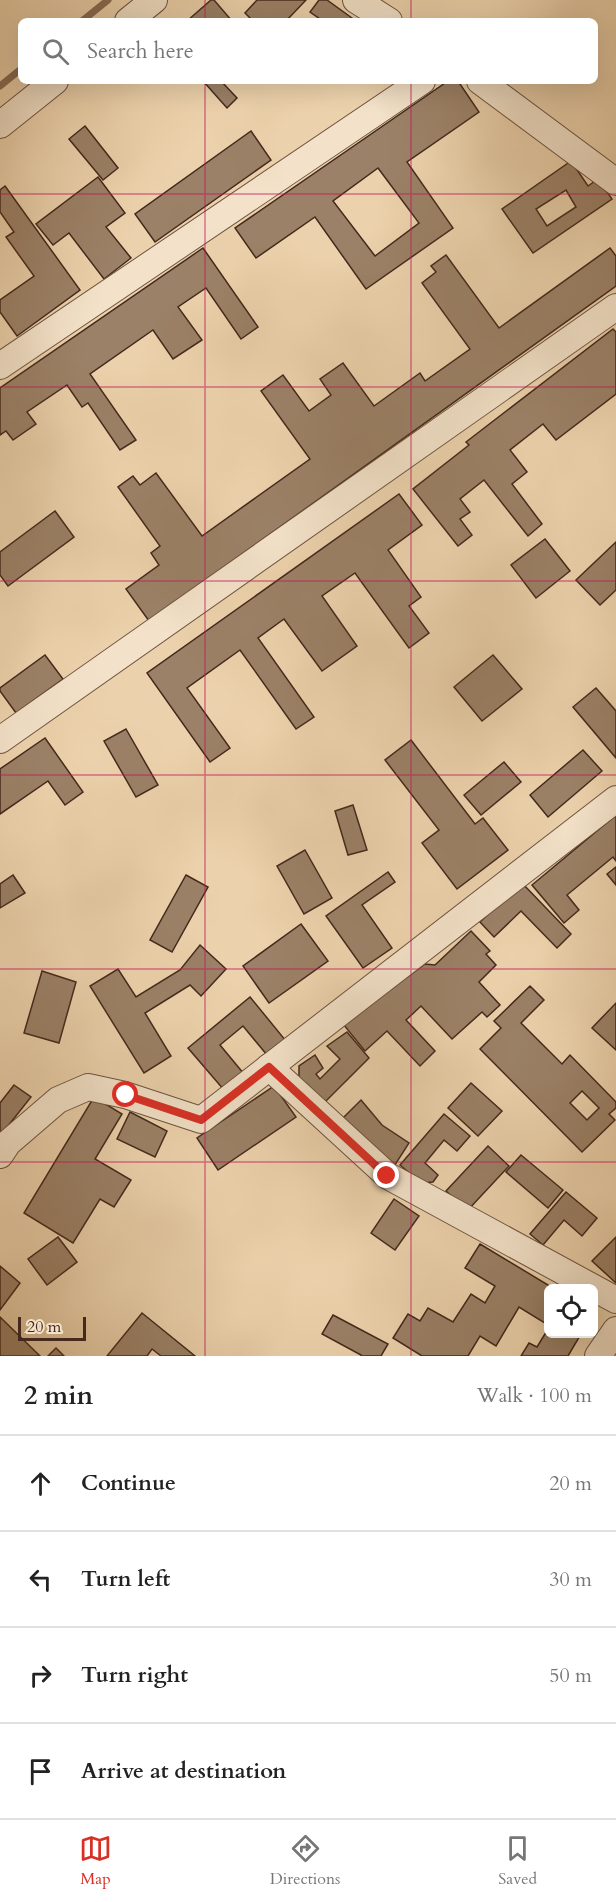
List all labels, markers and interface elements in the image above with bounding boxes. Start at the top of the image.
search box [18,18,598,84]
icon: search [39,35,72,68]
text: Search here [87,36,194,66]
route start [112,1081,138,1107]
route end [373,1162,399,1188]
map controls [544,1284,598,1338]
button: locate [544,1284,598,1338]
scale bar [18,1314,86,1342]
text: 20 m [27,1316,61,1338]
text: 2 min [24,1378,93,1413]
text: Walk · 100 m [477,1382,592,1409]
icon: ahead [24,1467,57,1500]
text: Continue [81,1468,176,1498]
text: 20 m [549,1470,592,1497]
icon: left [24,1563,57,1596]
text: Turn left [81,1564,170,1594]
text: 30 m [549,1566,592,1593]
icon: right [24,1659,57,1692]
text: Turn right [81,1660,188,1690]
text: 50 m [549,1662,592,1689]
icon: arrive [24,1755,57,1788]
text: Arrive at destination [81,1756,286,1786]
tab: Map [79,1832,112,1890]
tab: Directions [270,1832,340,1890]
tab: Saved [498,1832,537,1890]

